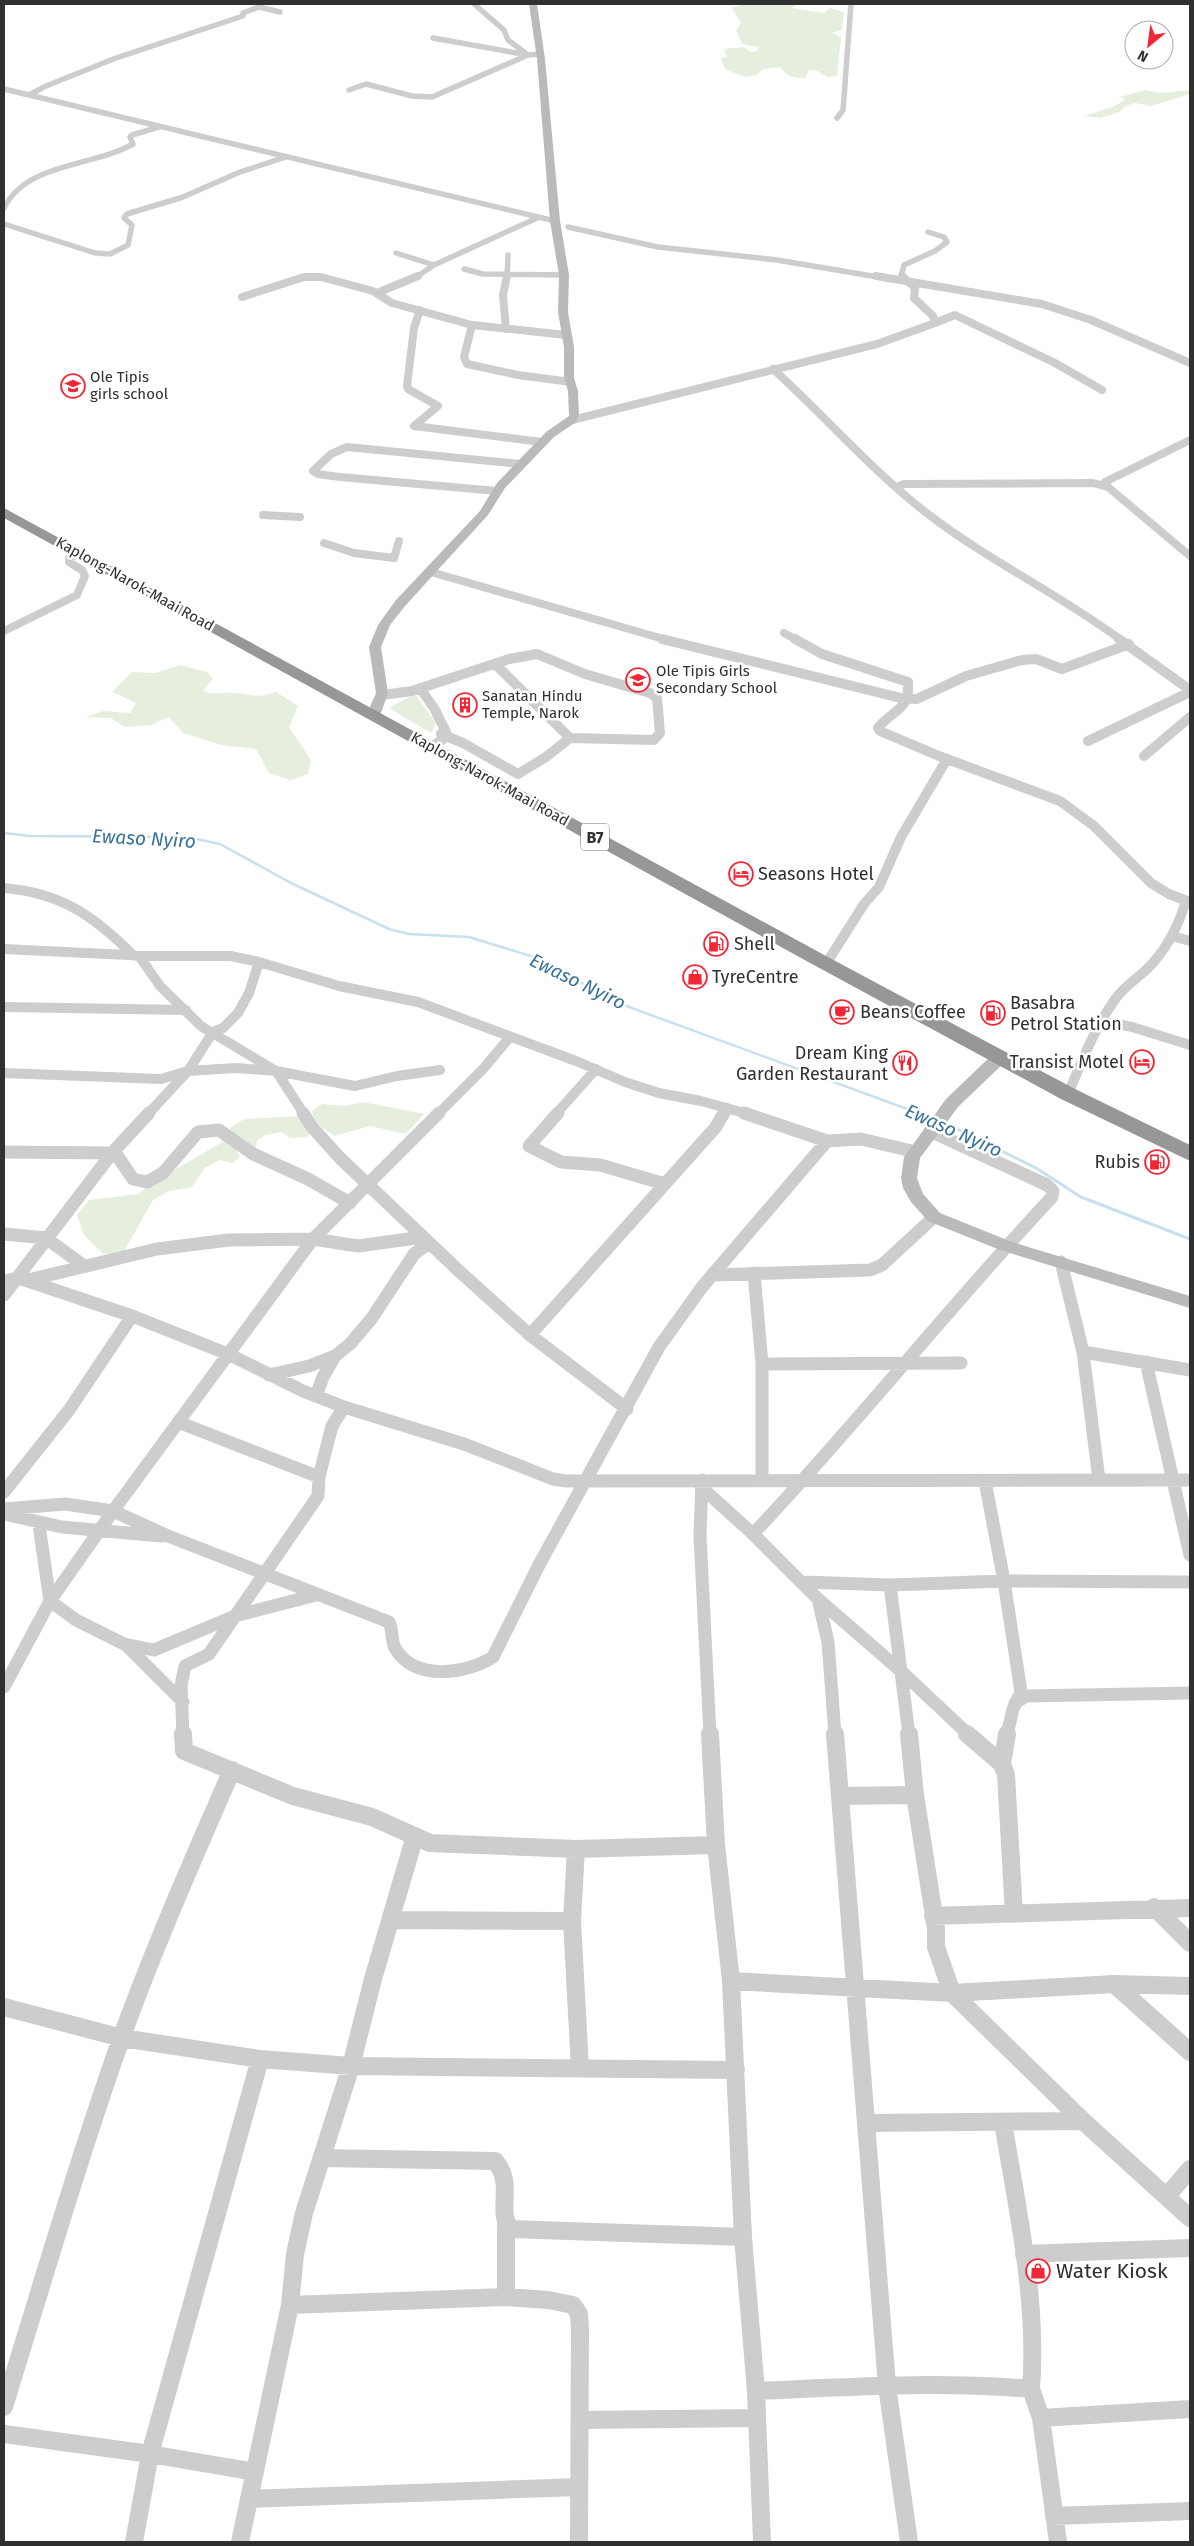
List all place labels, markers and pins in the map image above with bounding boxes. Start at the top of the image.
place label: Ole Tipis girls school [90,368,169,403]
school or university icon: Ole Tipis girls school [60,373,86,399]
place label: Ole Tipis Girls Secondary School [656,662,778,697]
school or university icon: Ole Tipis Girls Secondary School [625,667,651,693]
place label: Sanatan Hindu Temple, Narok [482,687,582,722]
building icon: Sanatan Hindu Temple, Narok [452,692,478,718]
hotel icon: Seasons Hotel [728,861,754,887]
place label: Seasons Hotel [758,863,874,885]
fuel station icon: Shell [703,931,729,957]
place label: Shell [734,933,775,955]
shop icon: TyreCentre [682,964,708,990]
place label: TyreCentre [712,966,798,988]
place label: Basabra Petrol Station [1010,992,1122,1035]
cafe icon: Beans Coffee [829,999,855,1025]
fuel station icon: Basabra Petrol Station [980,1000,1006,1026]
place label: Beans Coffee [860,1001,966,1023]
place label: Dream King Garden Restaurant [736,1042,889,1085]
hotel icon: Transist Motel [1129,1049,1155,1075]
restaurant icon: Dream King Garden Restaurant [892,1050,918,1076]
place label: Transist Motel [1010,1051,1124,1073]
fuel station icon: Rubis [1144,1149,1170,1175]
place label: Rubis [1094,1151,1140,1173]
shop icon: Water Kiosk [1025,2258,1051,2284]
place label: Water Kiosk [1056,2258,1168,2284]

